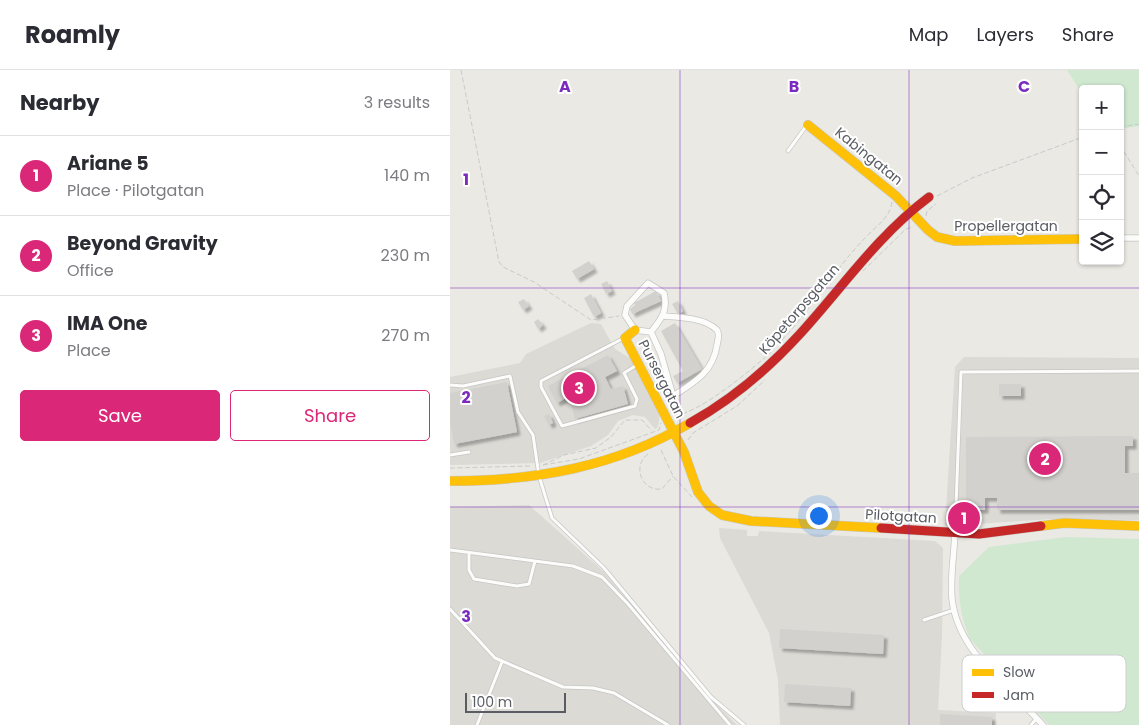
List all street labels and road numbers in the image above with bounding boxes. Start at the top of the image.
street label: Kabingatan [831,122,907,190]
street label: Propellergatan [954,216,1058,236]
street label: Köpetorpsgatan [754,259,844,359]
street label: Pursergatan [634,336,690,422]
street label: Pilotgatan [865,504,937,528]

